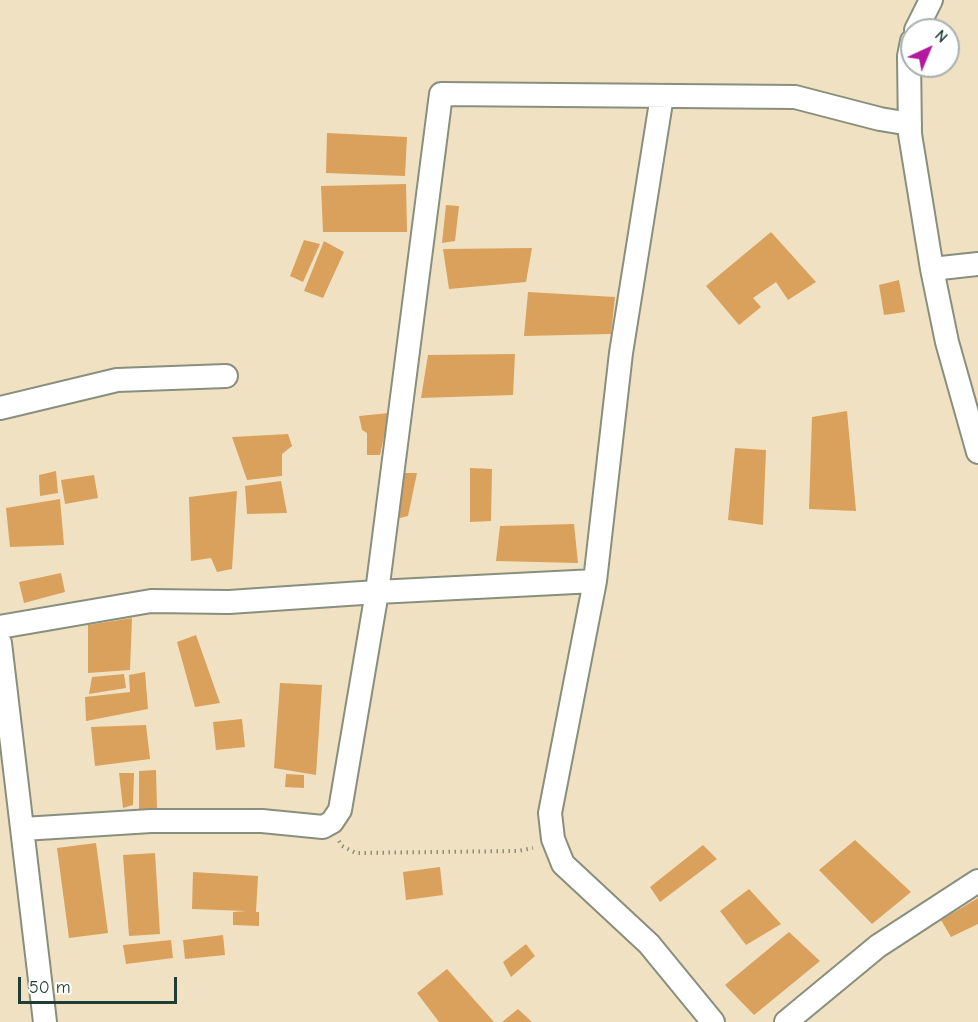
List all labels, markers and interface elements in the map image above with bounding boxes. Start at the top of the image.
north arrow [900,18,960,78]
text: N [931,26,951,47]
scale bar [21,965,180,1003]
text: 50 m [29,977,71,998]

